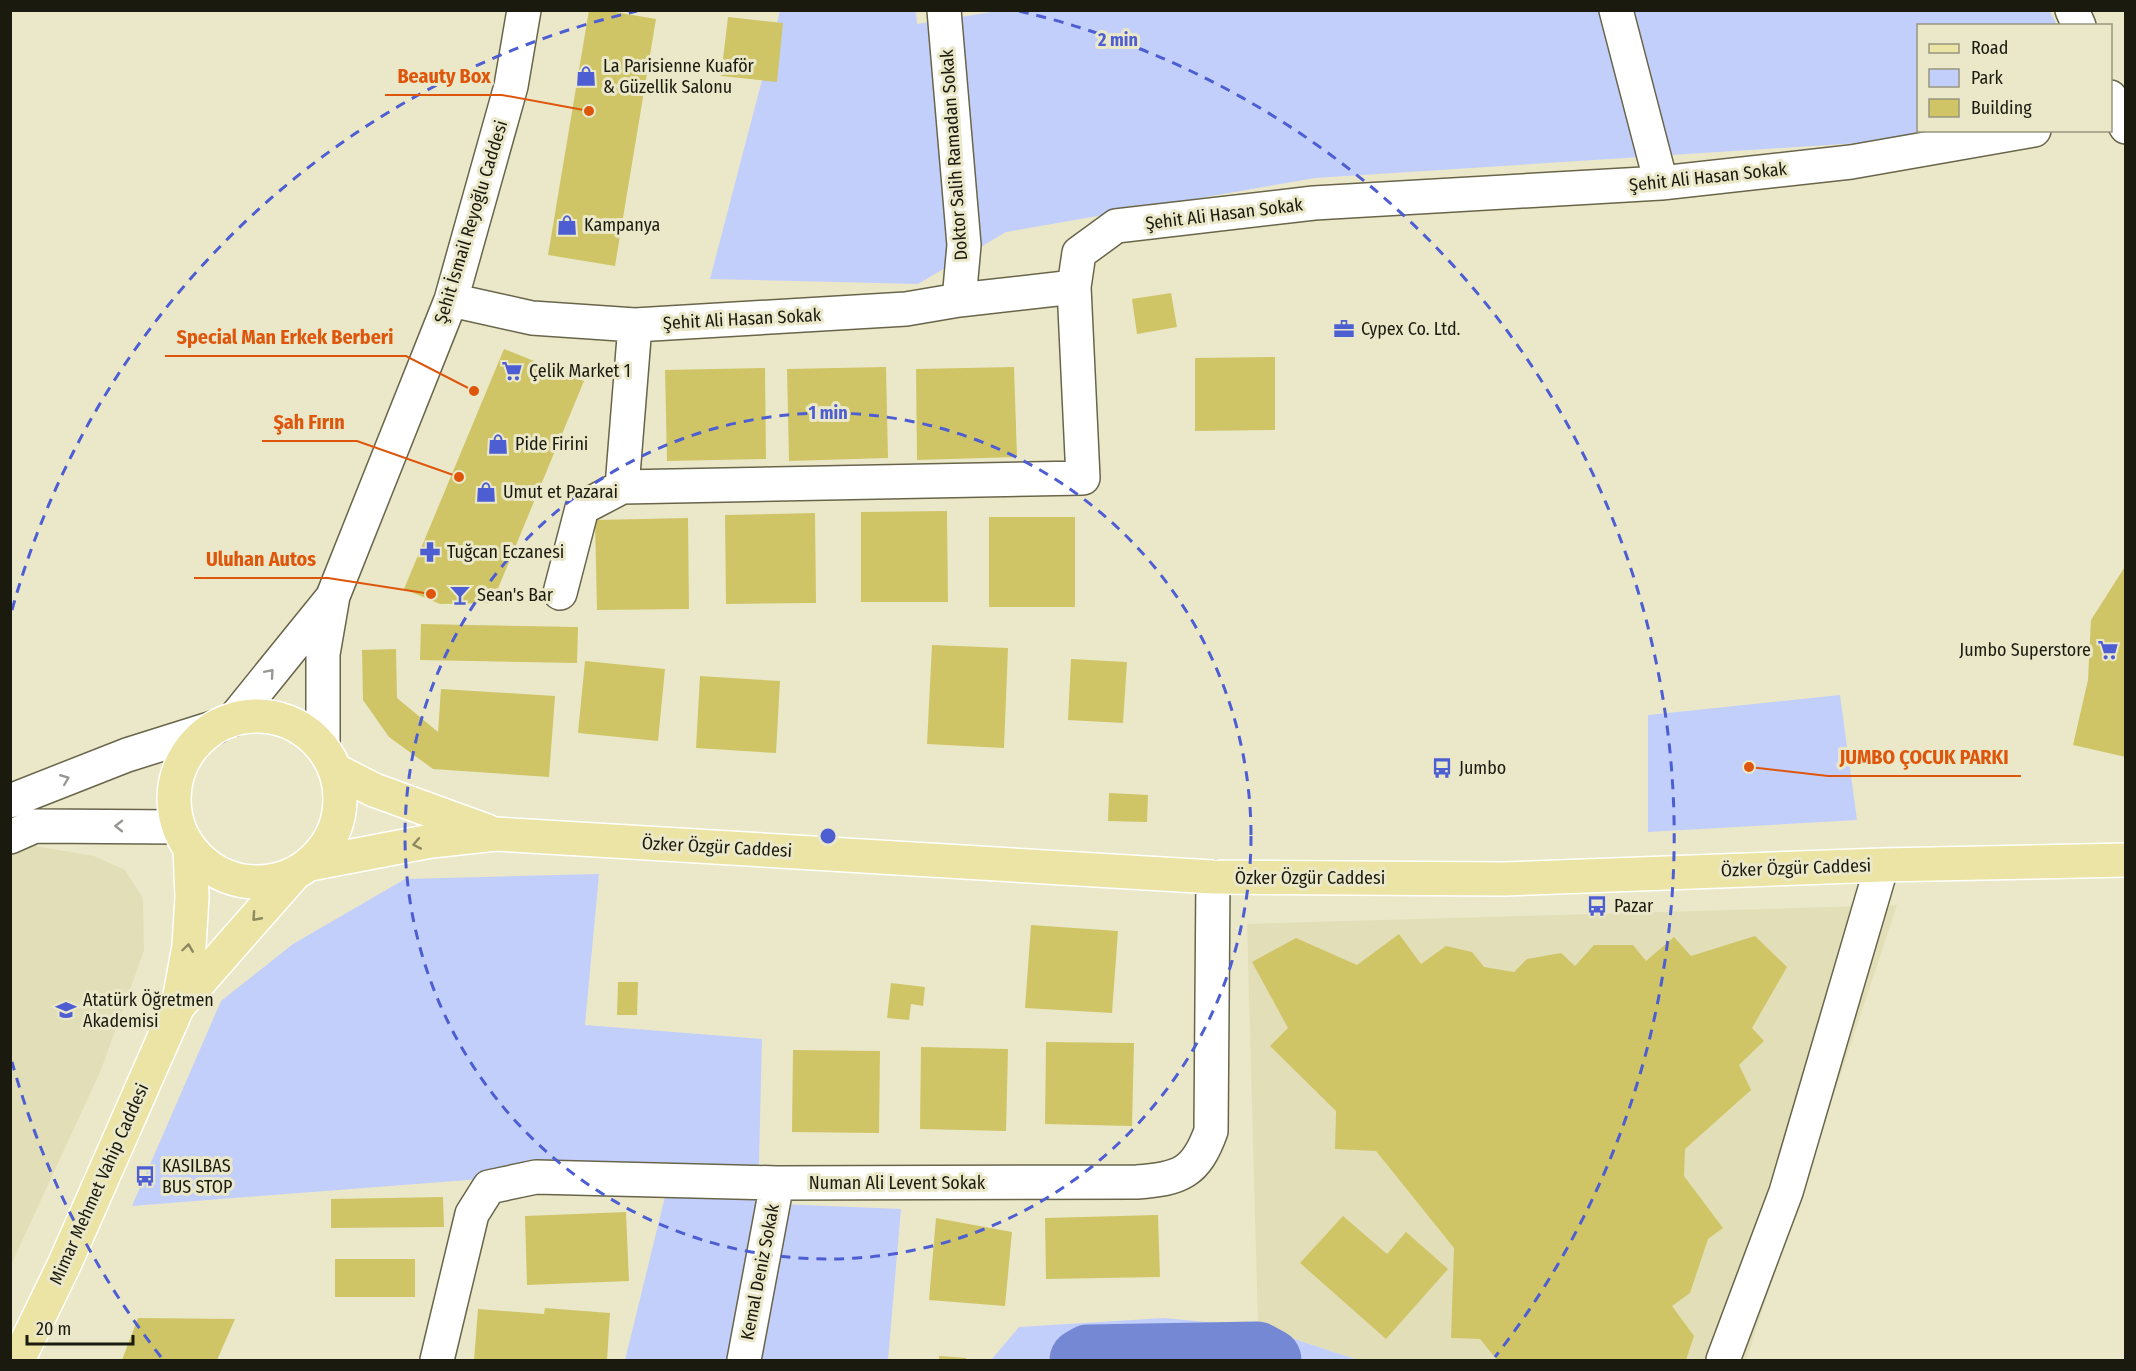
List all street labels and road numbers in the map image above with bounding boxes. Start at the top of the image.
street label: Doktor Salih Ramadan Sokak [936,48,972,261]
street label: Şehit İsmail Reyoğlu Caddesi [430,118,512,326]
street label: Şehit Ali Hasan Sokak [1628,158,1789,196]
street label: Şehit Ali Hasan Sokak [1144,193,1305,235]
street label: Şehit Ali Hasan Sokak [662,304,822,334]
street label: Özker Özgür Caddesi [641,832,793,862]
street label: Özker Özgür Caddesi [1720,854,1872,882]
street label: Özker Özgür Caddesi [1235,867,1385,889]
street label: Mimar Mehmet Vahip Caddesi [45,1080,153,1288]
street label: Numan Ali Levent Sokak [809,1172,986,1194]
street label: Kemal Deniz Sokak [736,1202,784,1342]

